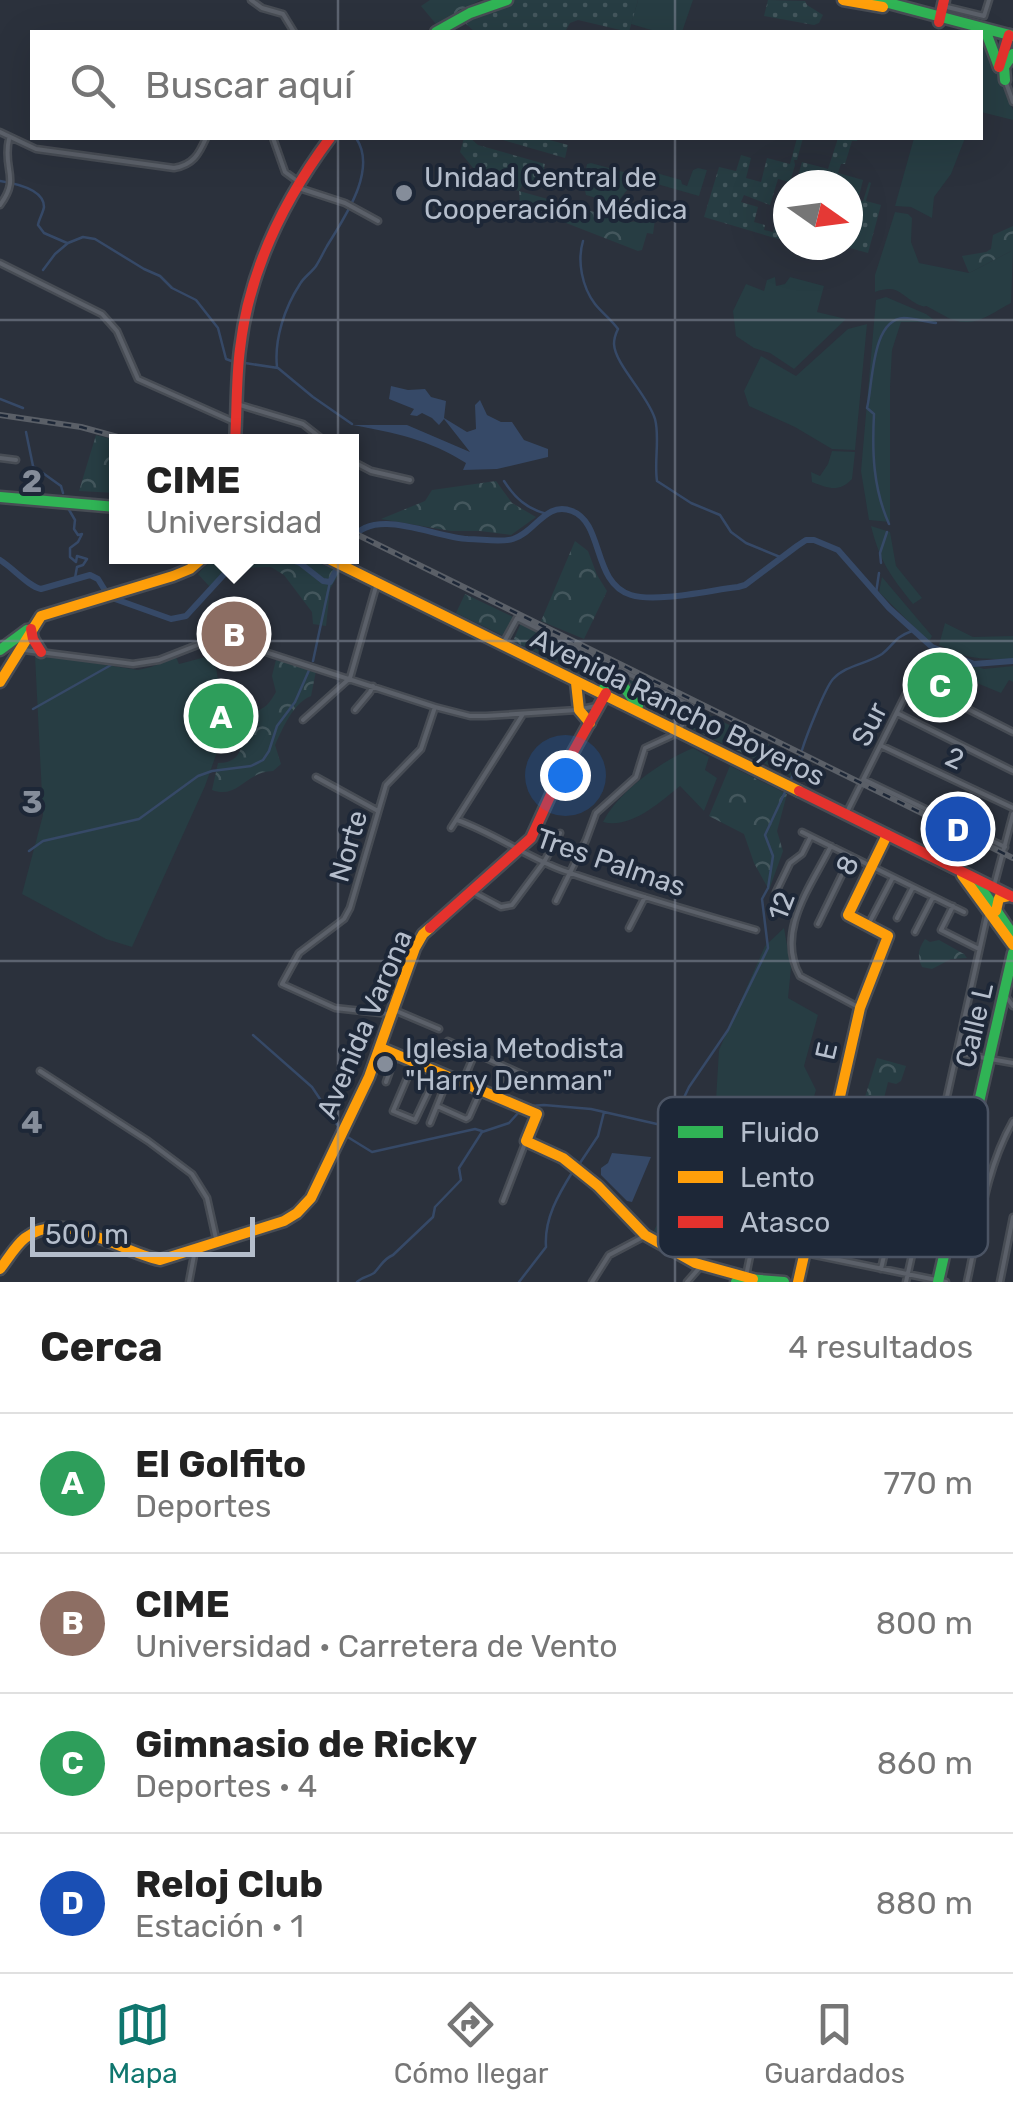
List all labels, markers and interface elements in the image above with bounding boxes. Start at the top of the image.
search box [30,30,983,140]
icon: search [65,58,120,113]
text: Buscar aquí [145,62,353,108]
place label: Unidad Central de Cooperación Médica [424,161,687,226]
north arrow [773,170,863,260]
marker: Unidad Central de Cooperación Médica [393,182,415,204]
popup [109,434,359,564]
text: CIME [146,457,240,503]
text: 2 [22,462,42,500]
text: Universidad [146,503,322,541]
pin: B [202,596,266,672]
street label: Avenida Rancho Boyeros [525,622,830,793]
pin: C [908,648,972,722]
pin: A [188,678,254,754]
street label: Sur [845,696,895,752]
street label: 2 [940,740,969,777]
your location [540,750,591,801]
text: 3 [21,783,43,821]
pin: D [926,792,990,866]
street label: Norte [323,807,374,886]
street label: Tres Palmas [532,822,690,903]
street label: 8 [829,850,866,880]
street label: 12 [761,887,802,925]
street label: Avenida Varona [310,925,419,1123]
street label: Calle L [949,979,1000,1071]
place label: Iglesia Metodista "Harry Denman" [405,1032,624,1097]
street label: E [809,1039,844,1063]
marker: Iglesia Metodista "Harry Denman" [374,1053,396,1075]
legend [658,1097,988,1257]
text: 4 [21,1103,43,1141]
text: Fluido [740,1116,820,1149]
text: Lento [740,1161,815,1194]
text: Atasco [740,1206,830,1239]
scale bar [30,1212,255,1256]
text: 500 m [45,1218,129,1251]
text: Cerca [40,1322,163,1372]
text: 4 resultados [788,1328,973,1366]
text: El Golfito [135,1441,306,1487]
text: A [61,1464,84,1502]
text: 770 m [884,1464,973,1502]
text: Deportes [135,1487,271,1525]
text: CIME [135,1581,230,1627]
text: B [61,1604,84,1642]
text: 800 m [876,1604,973,1642]
text: Universidad · Carretera de Vento [135,1627,618,1665]
text: Gimnasio de Ricky [135,1721,477,1767]
text: C [61,1744,84,1782]
text: 860 m [877,1744,973,1782]
text: Deportes · 4 [135,1767,317,1805]
text: Reloj Club [135,1861,323,1907]
text: D [61,1884,84,1922]
text: 880 m [876,1884,973,1922]
text: Estación · 1 [135,1907,304,1945]
tab: Mapa [108,1997,178,2090]
tab: Cómo llegar [394,1997,548,2090]
tab: Guardados [764,1997,905,2090]

